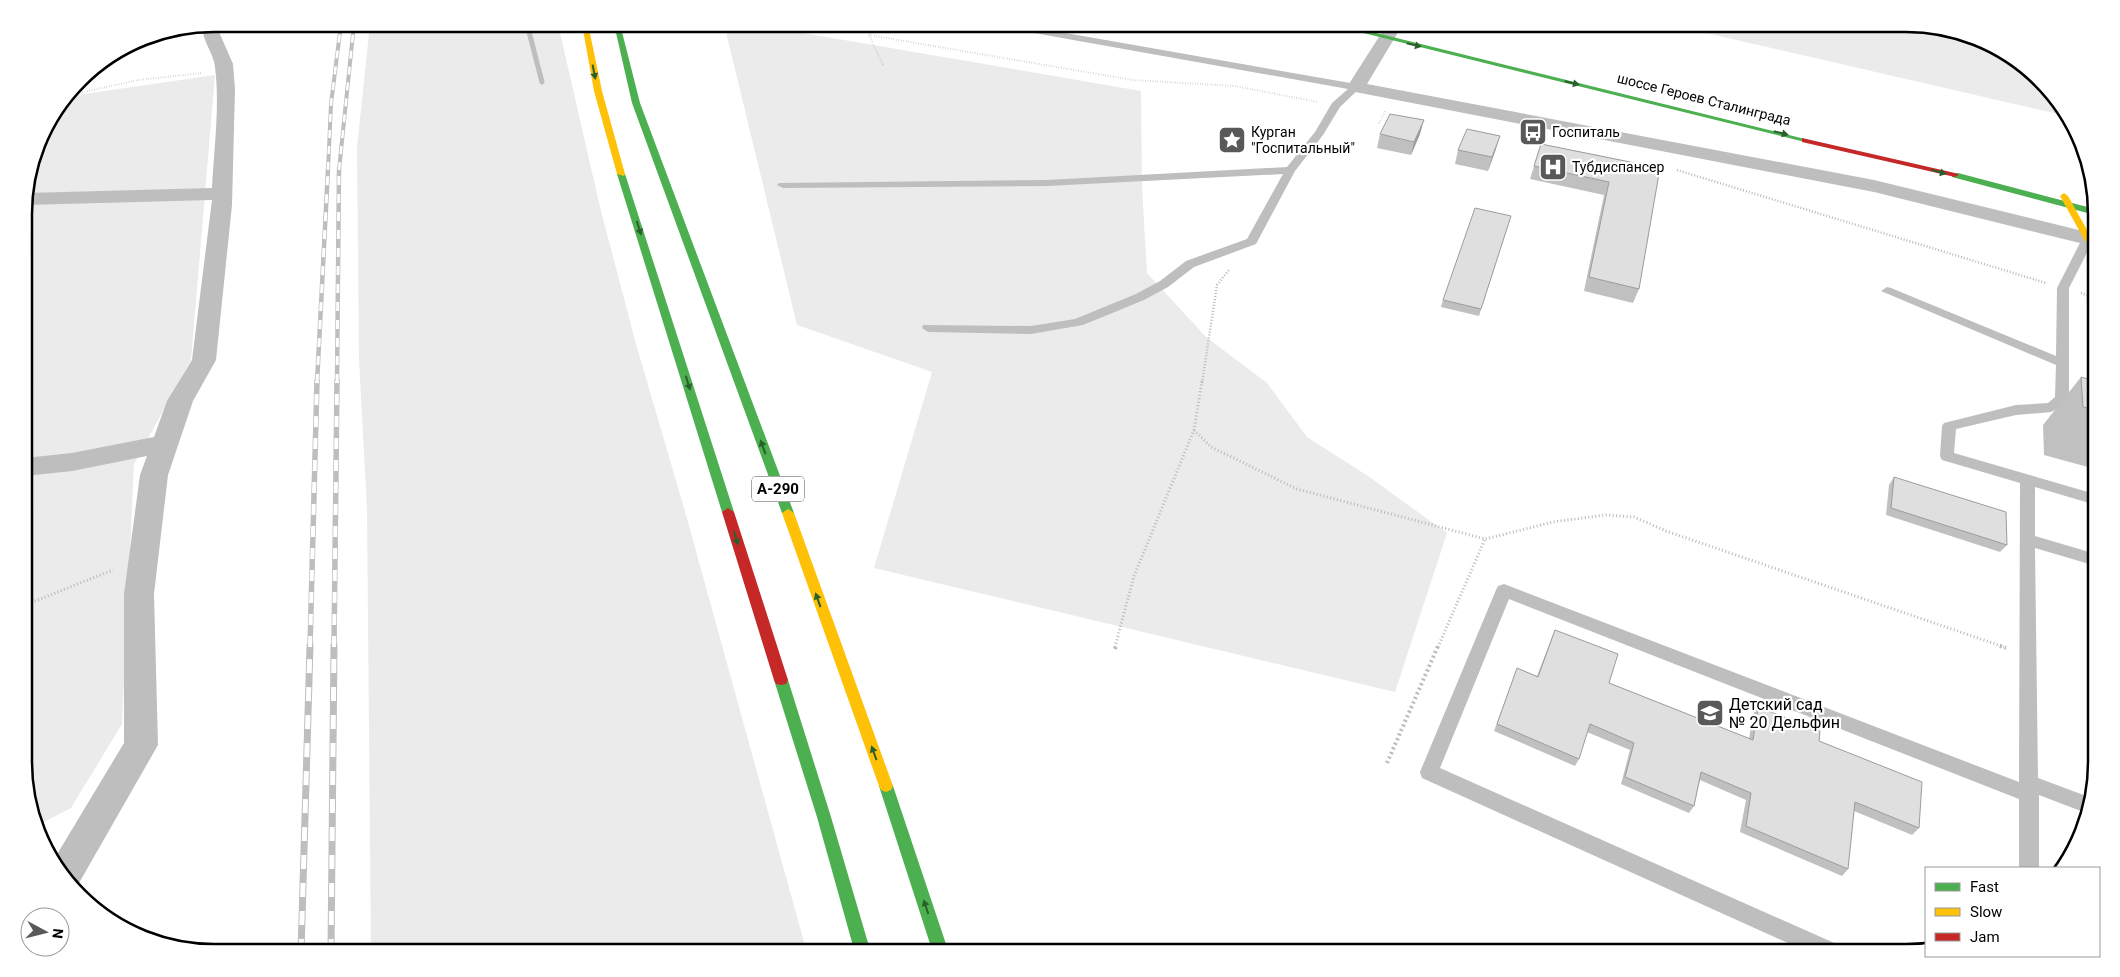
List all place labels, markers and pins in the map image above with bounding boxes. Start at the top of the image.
bus stop icon: Госпиталь [1518,117,1548,147]
place label: Курган "Госпитальный" [1251,124,1355,156]
place label: Госпиталь [1552,124,1620,140]
place icon: Курган "Госпитальный" [1217,125,1247,155]
hospital icon: Тубдиспансер [1538,152,1568,182]
place label: Тубдиспансер [1572,159,1664,175]
place label: Детский сад № 20 Дельфин [1729,695,1840,732]
school or university icon: Детский сад № 20 Дельфин [1695,698,1725,728]

